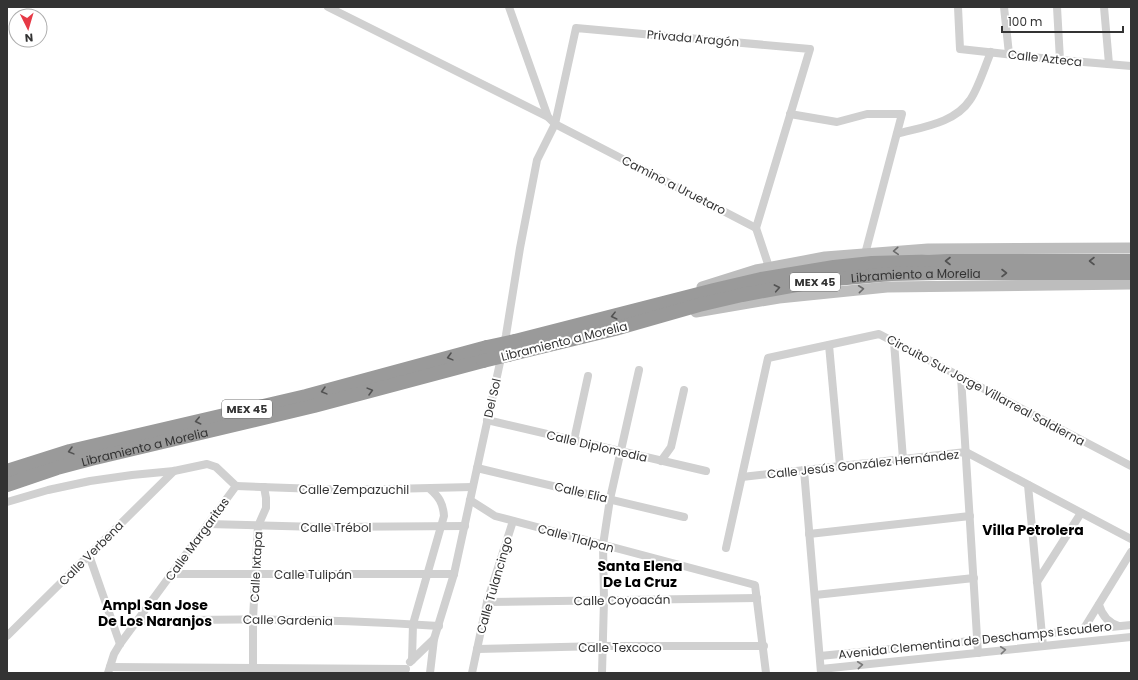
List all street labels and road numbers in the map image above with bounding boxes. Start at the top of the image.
street label: Privada Aragón [646,25,740,51]
street label: Calle Azteca [1007,46,1083,70]
street label: Camino a Uruetaro [619,151,729,219]
street label: Libramiento a Morelia [850,265,981,286]
road number: MEX 45 [790,273,840,291]
street label: Libramiento a Morelia [499,317,629,365]
street label: Circuito Sur Jorge Villarreal Saldierna [884,330,1088,450]
street label: Del Sol [479,377,505,419]
road number: MEX 45 [222,400,272,418]
street label: Libramiento a Morelia [79,423,210,470]
street label: Calle Diplomedia [545,426,649,466]
street label: Calle Jesús González Hernández [766,445,960,483]
street label: Calle Elia [553,478,609,506]
street label: Calle Zempazuchil [299,481,409,498]
street label: Calle Margaritas [161,494,233,584]
street label: Calle Verbena [55,517,127,589]
street label: Calle Trébol [300,519,372,536]
street label: Calle Tlalpan [536,520,616,556]
street label: Calle Ixtapa [246,531,266,603]
street label: Calle Tulancingo [472,534,516,636]
street label: Calle Tulipán [274,566,352,583]
street label: Calle Coyoacán [574,591,670,609]
street label: Calle Gardenia [243,611,333,629]
street label: Avenida Clementina de Deschamps Escudero [837,617,1113,663]
street label: Calle Texcoco [578,639,662,656]

